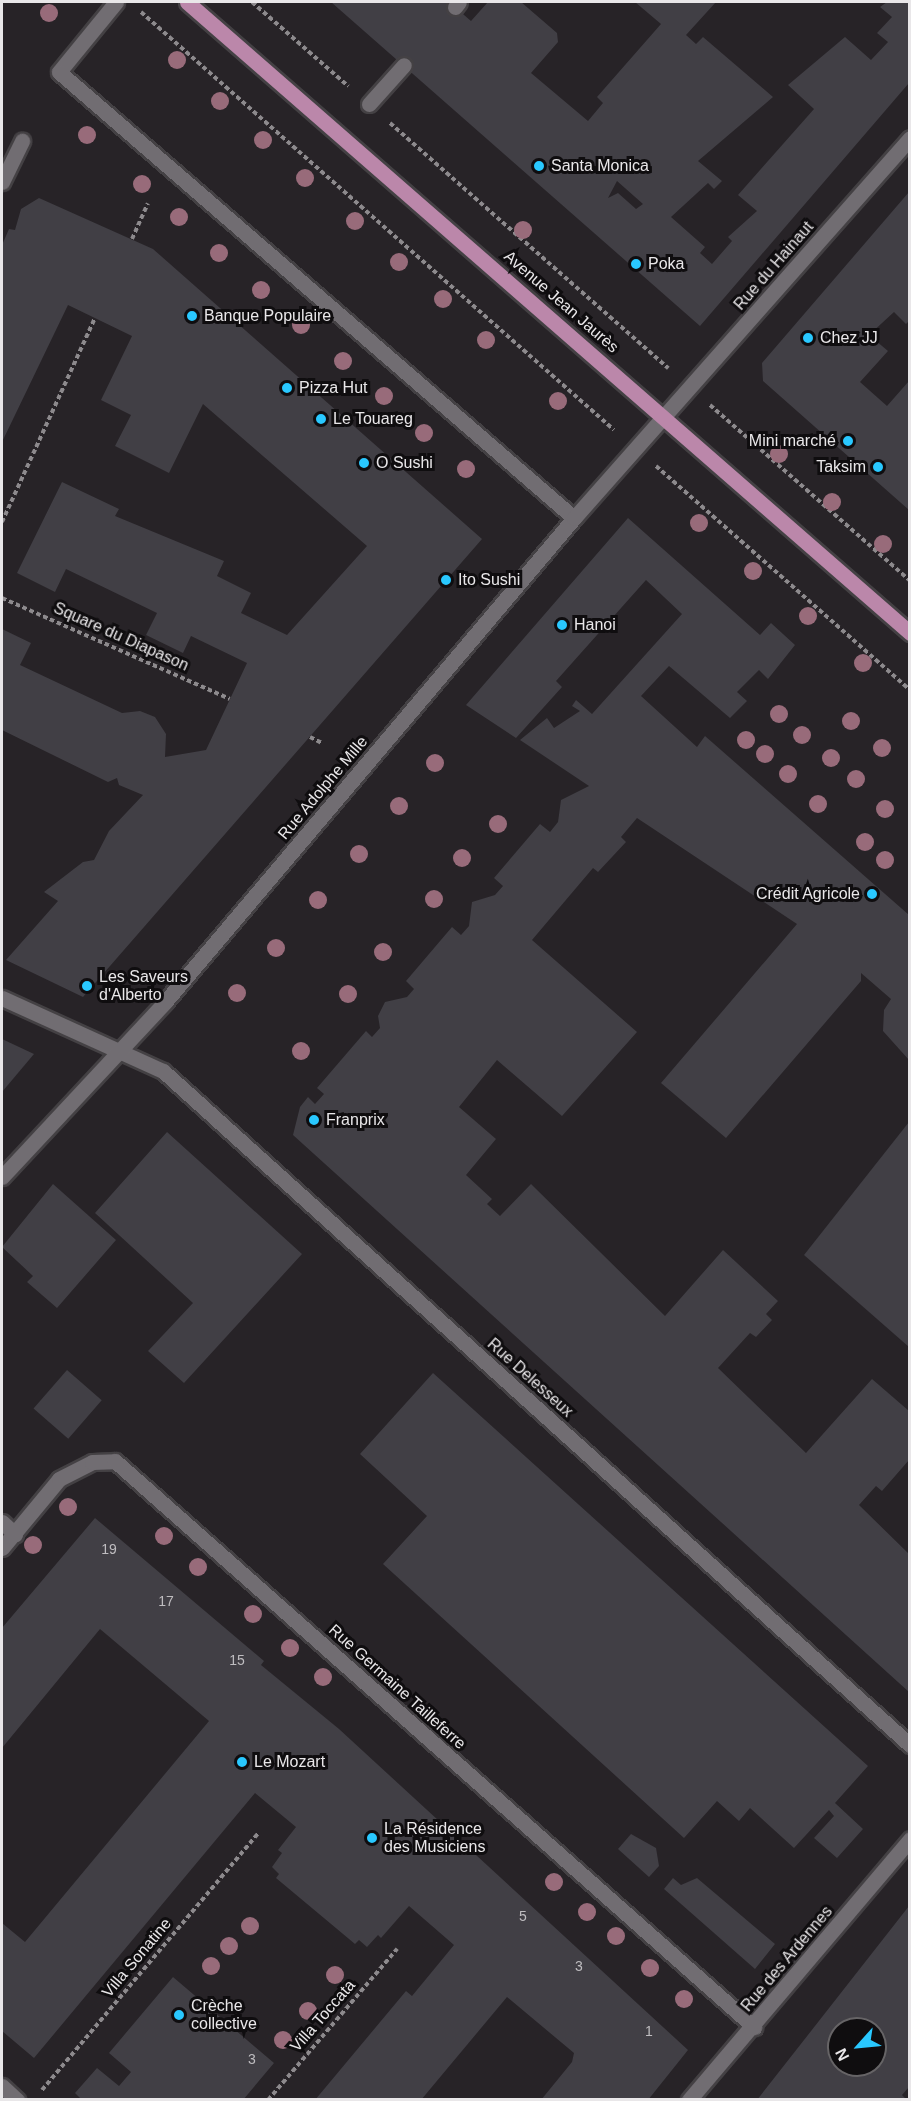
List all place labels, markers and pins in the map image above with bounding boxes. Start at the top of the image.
place label: Santa Monica [551,156,649,176]
marker: Santa Monica [532,159,546,173]
place label: Poka [648,254,684,274]
marker: Poka [629,257,643,271]
place label: Banque Populaire [204,306,331,326]
marker: Banque Populaire [185,309,199,323]
place label: Chez JJ [820,328,878,348]
marker: Chez JJ [801,331,815,345]
place label: Pizza Hut [299,378,367,398]
marker: Pizza Hut [280,381,294,395]
place label: Le Touareg [333,409,413,429]
marker: Le Touareg [314,412,328,426]
place label: Mini marché [749,431,836,451]
marker: Mini marché [841,434,855,448]
place label: O Sushi [376,453,433,473]
marker: O Sushi [357,456,371,470]
place label: Taksim [816,457,866,477]
marker: Taksim [871,460,885,474]
place label: Ito Sushi [458,570,520,590]
marker: Ito Sushi [439,573,453,587]
place label: Hanoi [574,615,616,635]
marker: Hanoi [555,618,569,632]
place label: Crédit Agricole [755,884,860,904]
marker: Crédit Agricole [865,887,879,901]
place label: Les Saveurs d'Alberto [99,967,188,1005]
marker: Les Saveurs d'Alberto [80,979,94,993]
place label: Franprix [326,1110,385,1130]
marker: Franprix [307,1113,321,1127]
place label: Le Mozart [254,1752,325,1772]
marker: Le Mozart [235,1755,249,1769]
place label: La Résidence des Musiciens [384,1819,485,1857]
marker: La Résidence des Musiciens [365,1831,379,1845]
place label: Crèche collective [191,1996,257,2034]
marker: Crèche collective [172,2008,186,2022]

